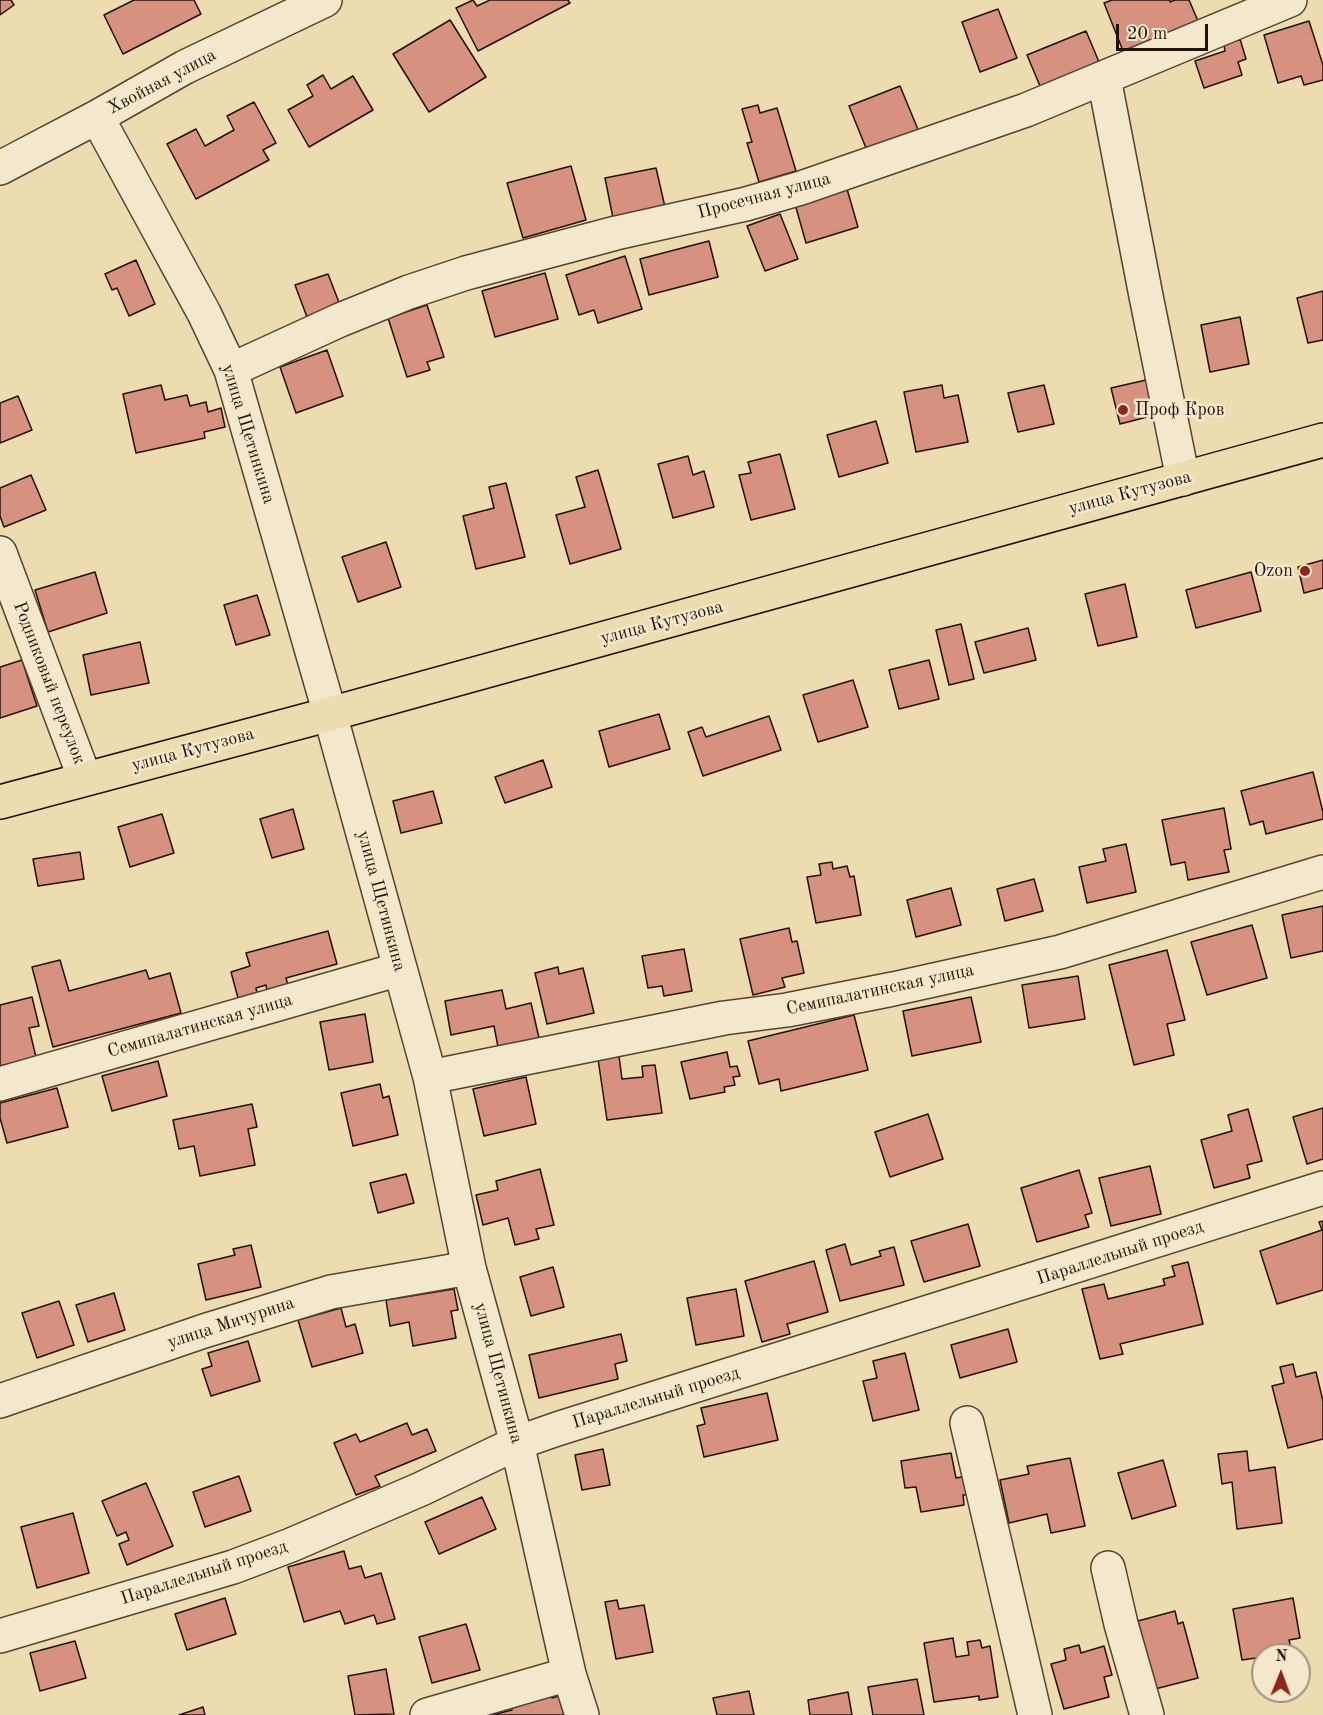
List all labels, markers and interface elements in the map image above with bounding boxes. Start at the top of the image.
scale bar [1119,12,1210,50]
text: 20 m [1127,25,1167,43]
street label: Хвойная улица [104,44,220,120]
street label: Просечная улица [695,168,833,224]
street label: улица Щетинкина [216,362,280,506]
place label: Проф Кров [1135,399,1224,421]
marker: Проф Кров [1116,403,1130,417]
street label: улица Кутузова [1066,466,1194,520]
place label: Ozon [1254,560,1293,582]
marker: Ozon [1298,564,1312,578]
street label: улица Кутузова [598,596,726,650]
street label: Родниковый переулок [8,599,90,767]
street label: улица Кутузова [129,723,257,777]
street label: улица Щетинкина [352,828,410,974]
street label: Семипалатинская улица [784,960,976,1020]
street label: Семипалатинская улица [105,989,295,1063]
street label: Параллельный проезд [1034,1216,1206,1290]
street label: улица Мичурина [165,1292,297,1354]
street label: улица Щетинкина [469,1300,527,1446]
street label: Параллельный проезд [570,1362,742,1434]
street label: Параллельный проезд [118,1536,290,1610]
north arrow [1251,1643,1311,1703]
text: N [1275,1649,1288,1665]

